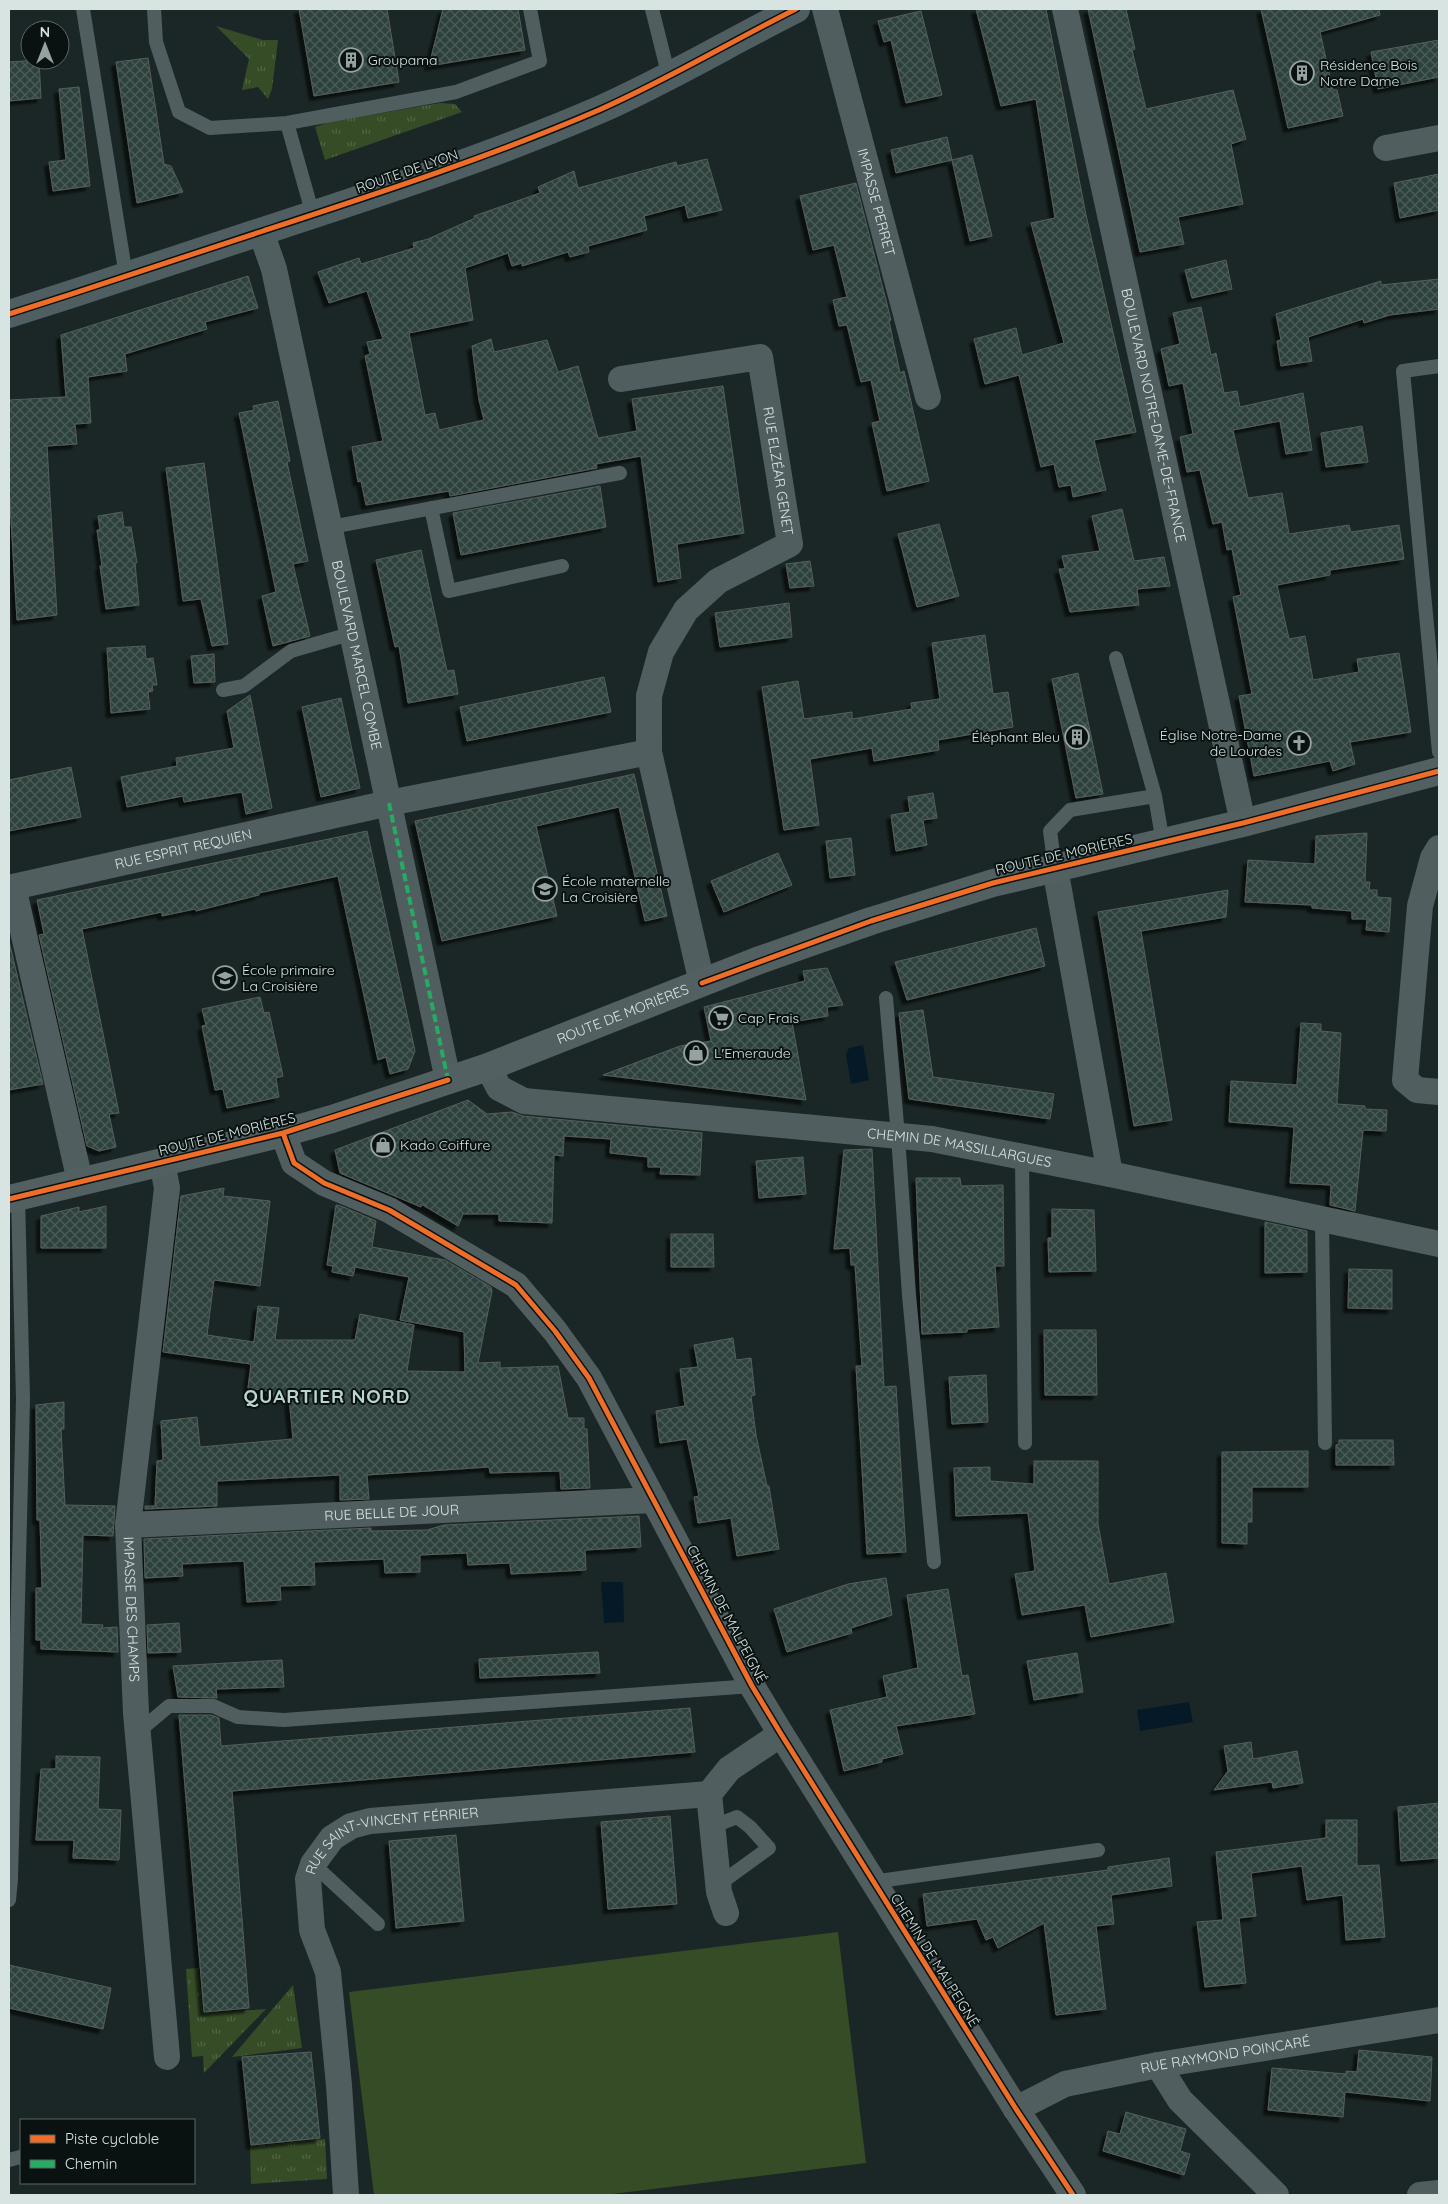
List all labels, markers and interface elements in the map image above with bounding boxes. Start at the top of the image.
north arrow [20,20,70,70]
text: N [40,23,50,41]
building icon: Groupama [338,47,364,73]
place label: Groupama [368,51,437,69]
place label: Résidence Bois Notre Dame [1320,56,1417,90]
building icon: Résidence Bois Notre Dame [1289,60,1315,86]
street label: ROUTE DE LYON [353,145,461,197]
street label: IMPASSE PERRET [853,146,899,258]
street label: BOULEVARD NOTRE-DAME-DE-FRANCE [1117,287,1190,544]
street label: RUE ELZÉAR GENET [759,405,797,536]
street label: BOULEVARD MARCEL COMBE [328,559,386,751]
building icon: Éléphant Bleu [1064,724,1090,750]
place label: Église Notre-Dame de Lourdes [1160,726,1282,760]
place label: Éléphant Bleu [971,728,1060,746]
church icon: Église Notre-Dame de Lourdes [1286,730,1312,756]
street label: RUE ESPRIT REQUIEN [113,825,254,873]
street label: ROUTE DE MORIÈRES [994,829,1135,879]
place label: École maternelle La Croisière [562,872,670,906]
school or university icon: École maternelle La Croisière [532,876,558,902]
place label: École primaire La Croisière [242,961,335,995]
school or university icon: École primaire La Croisière [212,965,238,991]
street label: ROUTE DE MORIÈRES [554,980,691,1048]
supermarket icon: Cap Frais [708,1005,734,1031]
place label: Cap Frais [738,1009,799,1027]
shop icon: L'Emeraude [683,1040,709,1066]
place label: L'Emeraude [714,1044,791,1062]
street label: ROUTE DE MORIÈRES [157,1108,297,1160]
street label: CHEMIN DE MASSILLARGUES [866,1124,1053,1171]
shop icon: Kado Coiffure [370,1132,396,1158]
place label: Kado Coiffure [400,1136,490,1154]
district label: QUARTIER NORD [244,1384,410,1408]
street label: RUE BELLE DE JOUR [324,1500,459,1525]
street label: IMPASSE DES CHAMPS [120,1536,144,1682]
street label: CHEMIN DE MALPEIGNÉ [683,1542,771,1686]
street label: RUE SAINT-VINCENT FÉRRIER [301,1803,479,1877]
street label: CHEMIN DE MALPEIGNÉ [887,1890,983,2030]
street label: RUE RAYMOND POINCARÉ [1139,2032,1311,2077]
legend [20,2119,195,2184]
text: Piste cyclable [65,2129,159,2148]
text: Chemin [65,2154,117,2173]

